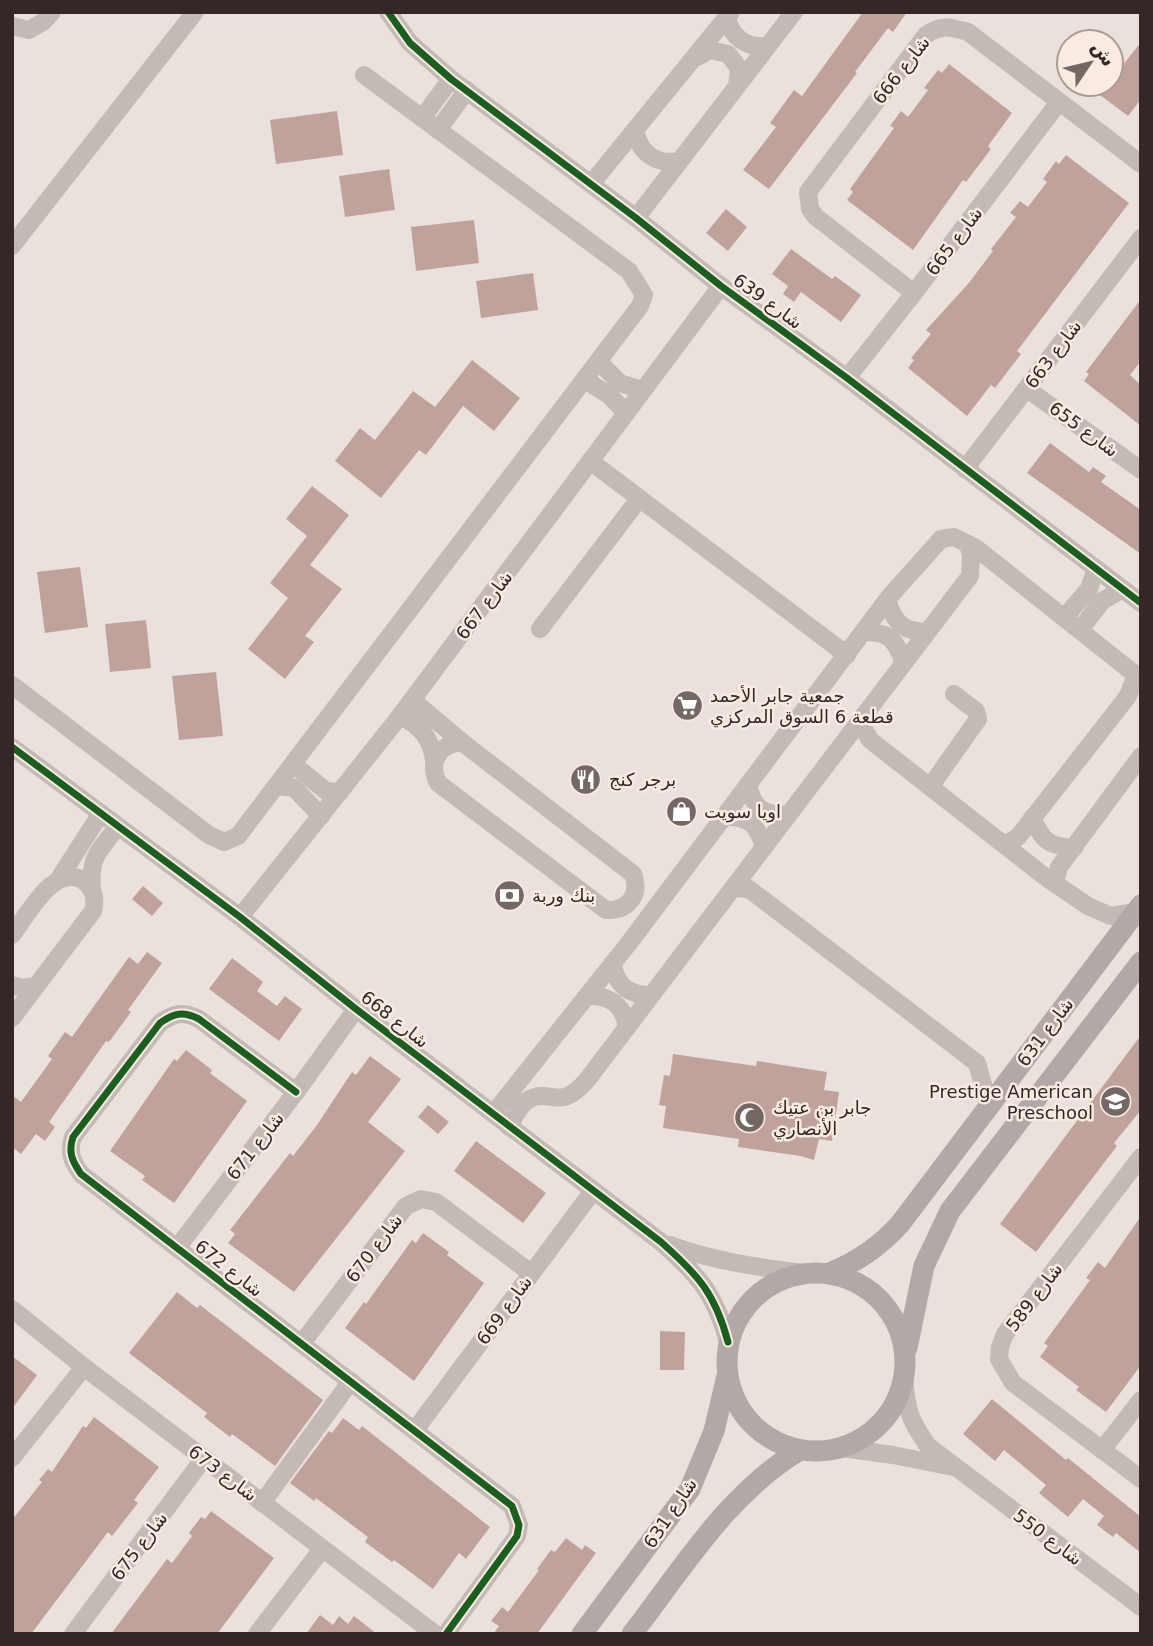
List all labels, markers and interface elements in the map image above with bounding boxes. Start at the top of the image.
north arrow [1055,28,1125,98]
street label: شارع 666 [868,32,935,109]
text: ش [1087,36,1120,71]
street label: شارع 665 [922,203,987,280]
street label: شارع 639 [729,269,807,334]
street label: شارع 663 [1021,316,1086,393]
street label: شارع 655 [1045,397,1123,462]
street label: شارع 667 [452,567,517,644]
place label: جمعية جابر الأحمد قطعة 6 السوق المركزي [710,685,894,728]
supermarket icon: جمعية جابر الأحمد قطعة 6 السوق المركزي [670,688,704,722]
restaurant icon: برجر كنج [569,762,603,796]
place label: برجر كنج [609,769,676,791]
shop icon: اويا سويت [664,794,698,828]
place label: اويا سويت [704,801,781,823]
bank icon: بنك وربة [492,878,526,912]
place label: بنك وربة [532,885,595,907]
street label: شارع 668 [356,986,433,1053]
street label: شارع 631 [1013,994,1078,1071]
place label: Prestige American Preschool [929,1081,1093,1123]
school or university icon: Prestige American Preschool [1099,1084,1133,1118]
place label: جابر بن عتيك الأنصاري [773,1097,871,1140]
mosque icon: جابر بن عتيك الأنصاري [733,1100,767,1134]
street label: شارع 671 [222,1108,289,1185]
street label: شارع 670 [342,1210,407,1287]
street label: شارع 672 [190,1235,267,1302]
street label: شارع 589 [1002,1259,1067,1336]
street label: شارع 669 [472,1271,537,1349]
street label: شارع 673 [184,1441,261,1506]
street label: شارع 631 [639,1474,702,1553]
street label: شارع 550 [1009,1505,1086,1570]
street label: شارع 675 [107,1508,172,1585]

